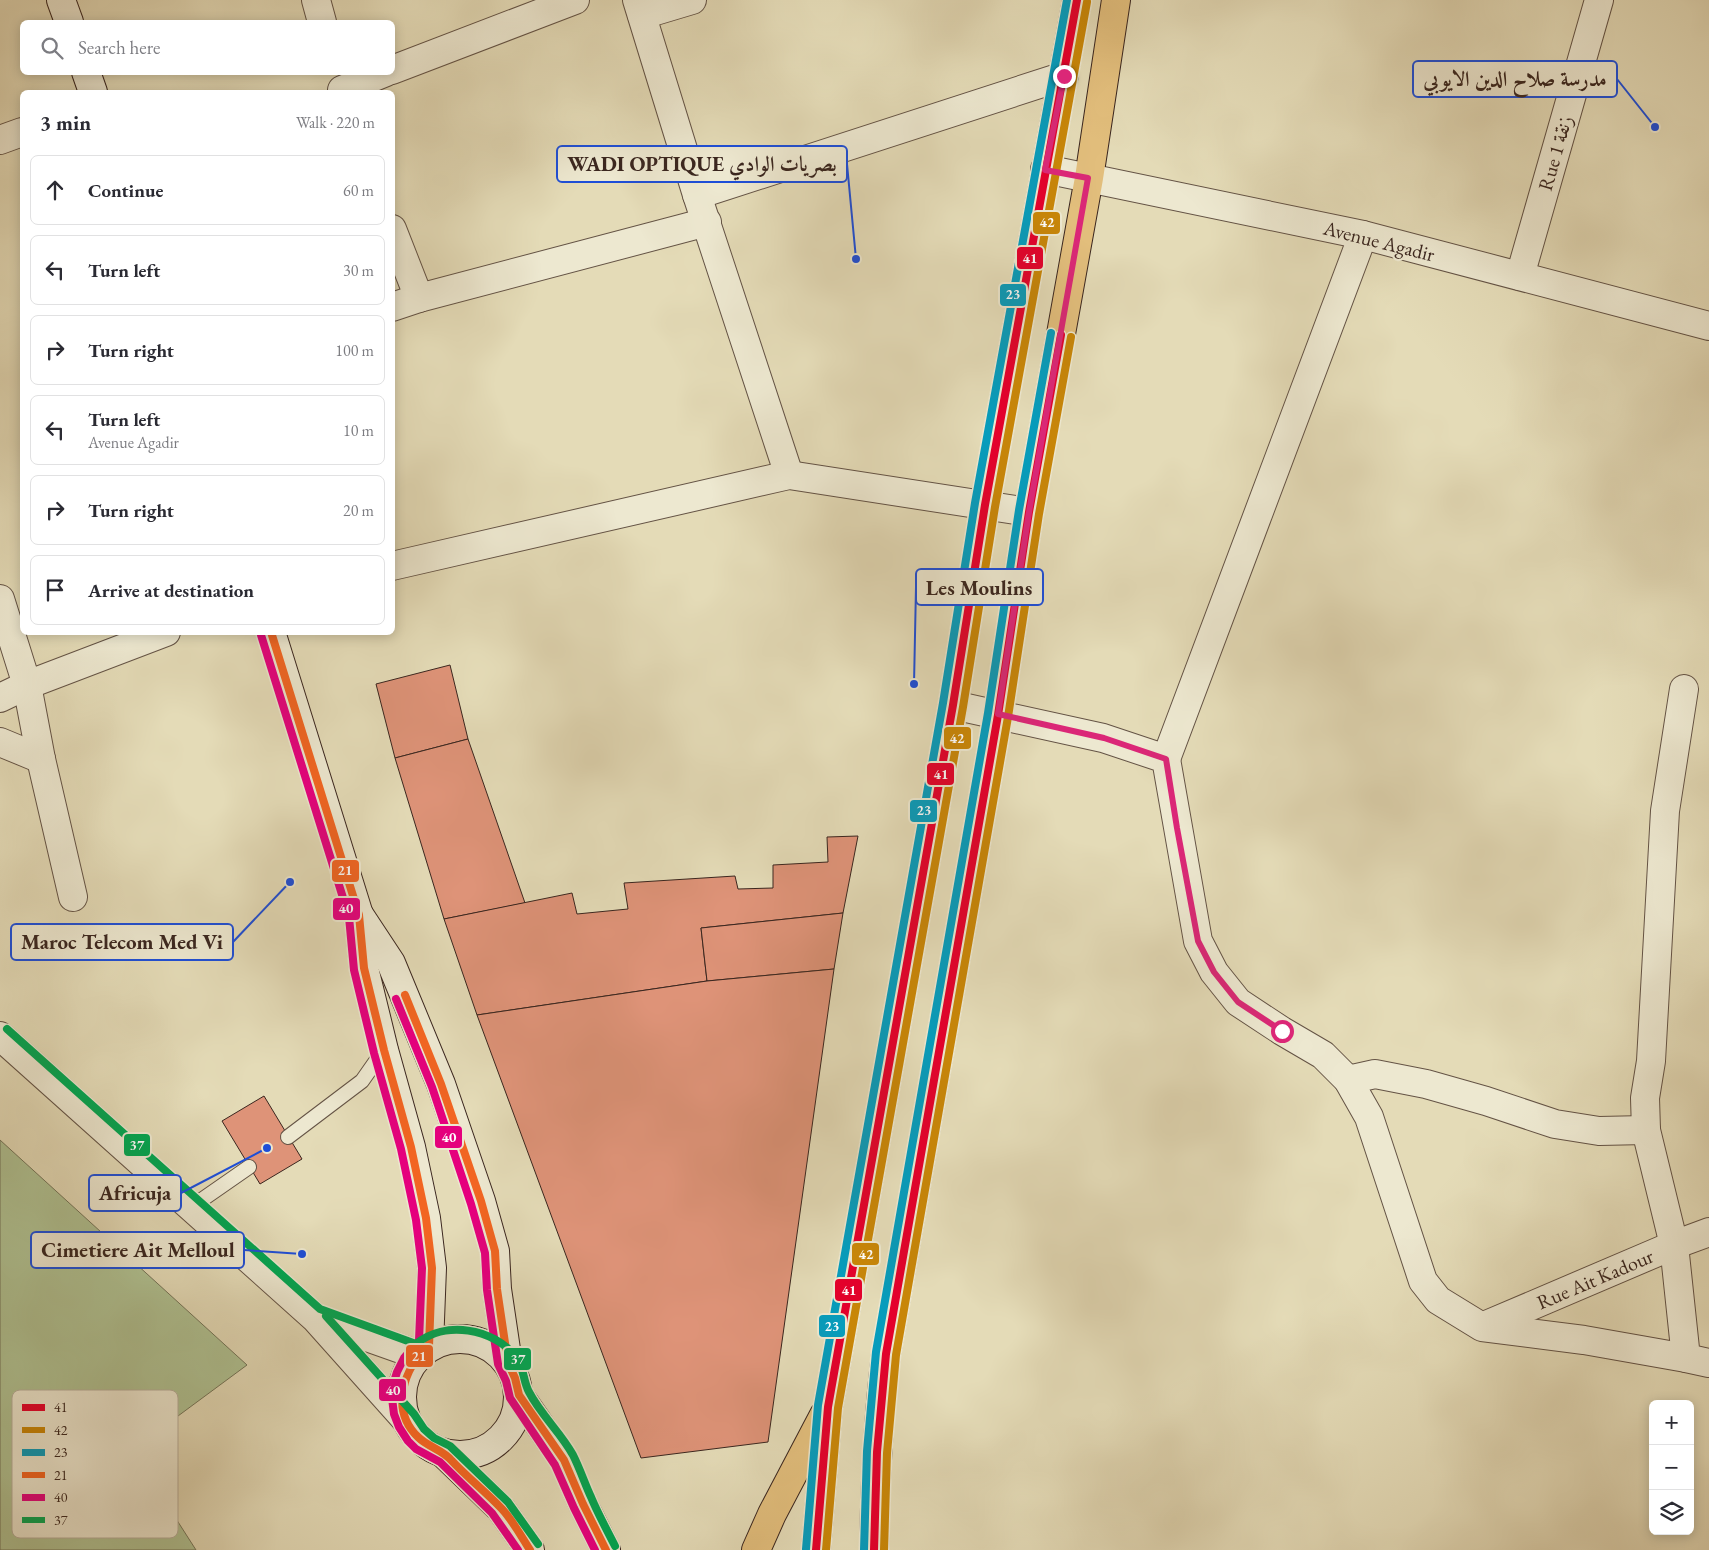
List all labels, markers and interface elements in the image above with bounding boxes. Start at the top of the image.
search box [20,20,395,75]
icon: search [38,34,66,62]
text: Search here [78,35,160,60]
callout: مدرسة صلاح الدين الايوبي [1413,61,1617,97]
route end [1053,65,1076,88]
text: مدرسة صلاح الدين الايوبي [1422,65,1607,98]
text: 3 min [40,109,91,136]
text: Walk · 220 m [296,112,375,133]
street label: Rue 1 زنقة [1532,112,1578,194]
callout: WADI OPTIQUE بصريات الوادي [557,146,847,182]
text: WADI OPTIQUE بصريات الوادي [567,150,837,181]
icon: ahead [41,176,69,204]
text: Continue [88,178,163,203]
text: 60 m [343,180,374,201]
line badge: 42 [1032,211,1061,235]
text: 42 [1040,213,1055,231]
street label: Avenue Agadir [1320,214,1438,267]
line badge: 41 [1016,246,1044,270]
text: 41 [1023,249,1037,267]
icon: left [41,256,69,284]
text: Turn left [88,258,160,283]
text: 30 m [343,260,374,281]
line badge: 23 [999,283,1027,307]
text: 23 [1006,285,1020,303]
icon: right [41,336,69,364]
text: Turn right [88,338,174,363]
text: 100 m [335,340,374,361]
text: Turn left [88,407,160,432]
icon: left [41,416,69,444]
text: 10 m [343,420,374,441]
text: Avenue Agadir [88,432,179,453]
icon: right [41,496,69,524]
text: Turn right [88,498,174,523]
text: 20 m [343,500,374,521]
callout: Les Moulins [916,569,1043,605]
text: Les Moulins [926,574,1032,601]
icon: arrive [41,576,69,604]
text: Arrive at destination [88,578,254,603]
line badge: 42 [943,726,972,750]
text: 42 [950,729,965,747]
line badge: 41 [926,762,955,786]
text: 41 [934,765,948,783]
line badge: 23 [909,799,938,823]
text: 23 [917,801,931,819]
line badge: 21 [331,859,360,883]
text: 21 [338,861,352,879]
line badge: 40 [332,897,361,921]
text: 40 [339,899,354,917]
callout: Maroc Telecom Med Vi [11,924,233,960]
text: Maroc Telecom Med Vi [21,928,223,955]
route start [1271,1020,1294,1043]
line badge: 40 [434,1125,463,1149]
text: 40 [442,1128,457,1146]
line badge: 37 [123,1133,151,1157]
text: 37 [130,1136,145,1154]
callout: Africuja [89,1175,181,1211]
text: Africuja [98,1179,172,1206]
callout: Cimetiere Ait Melloul [31,1232,244,1268]
text: Cimetiere Ait Melloul [41,1236,235,1263]
line badge: 42 [851,1242,880,1266]
street label: Rue Ait Kadour [1533,1243,1658,1315]
text: 42 [859,1245,874,1263]
line badge: 41 [834,1278,863,1302]
text: 41 [842,1281,856,1299]
line badge: 23 [818,1314,846,1338]
text: 23 [825,1317,839,1335]
line badge: 21 [405,1344,434,1368]
text: 21 [412,1347,426,1365]
line badge: 37 [503,1347,532,1371]
text: 37 [511,1350,526,1368]
line badge: 40 [378,1378,407,1402]
text: 40 [386,1381,401,1399]
legend [12,1390,178,1538]
text: 41 [54,1398,67,1416]
map controls [1649,1400,1694,1535]
button: + [1649,1400,1694,1445]
text: 42 [54,1421,68,1439]
text: 23 [54,1443,68,1461]
button: − [1649,1445,1694,1490]
text: 21 [54,1466,67,1484]
text: 40 [54,1488,68,1506]
button: layers [1649,1490,1694,1535]
text: 37 [54,1511,68,1529]

